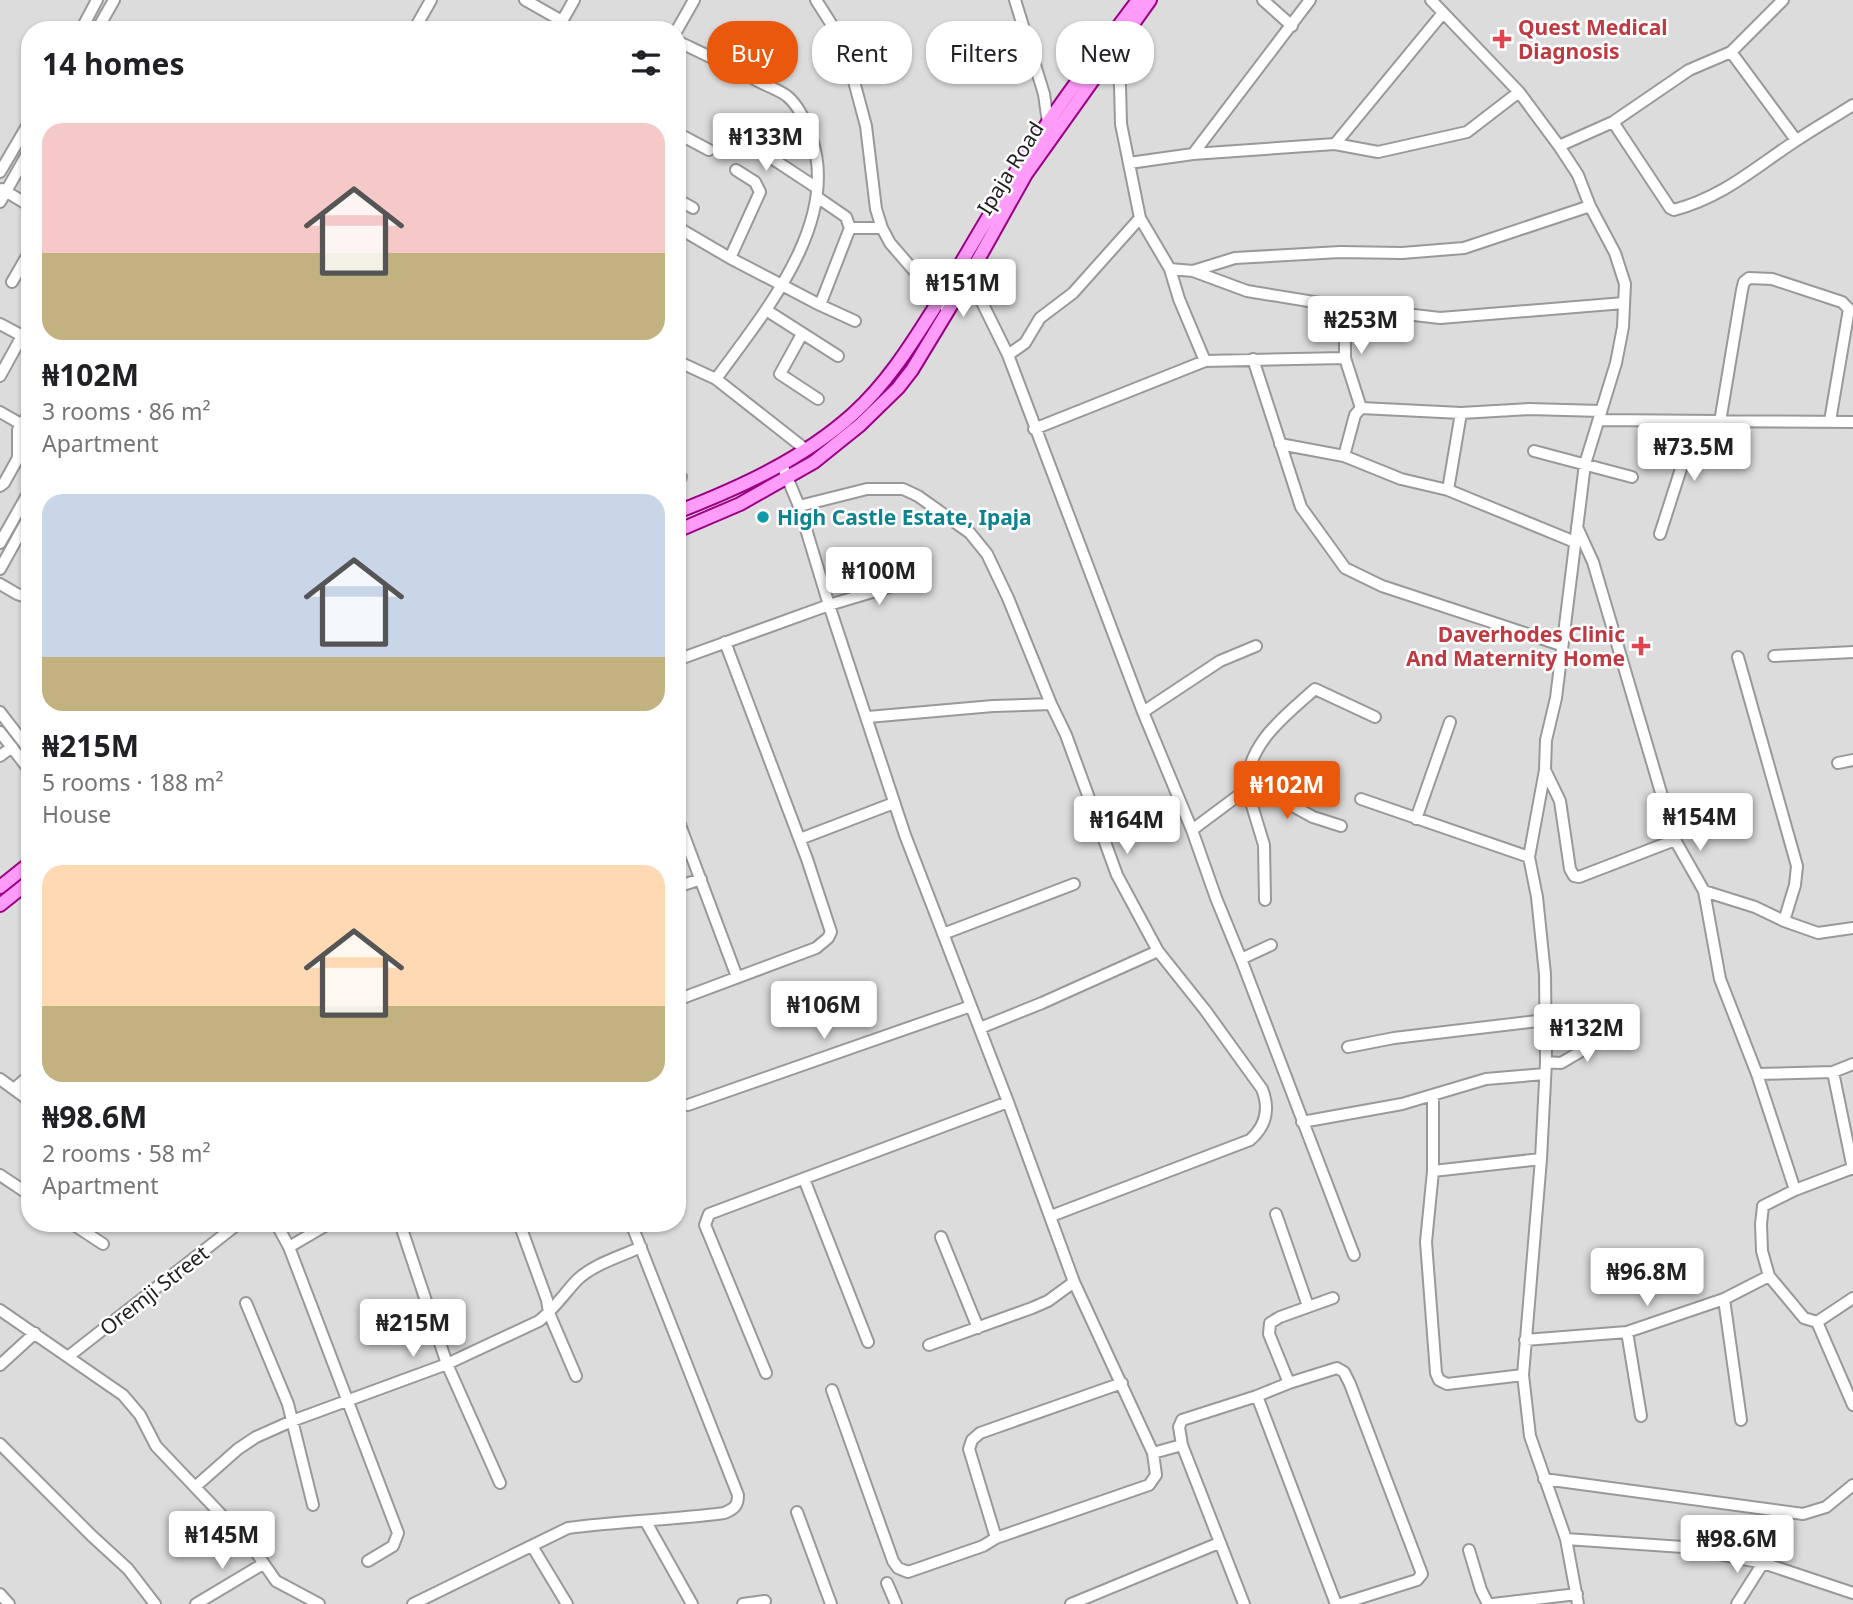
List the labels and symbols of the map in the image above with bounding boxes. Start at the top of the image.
place label: Quest Medical Diagnosis [1518,13,1667,65]
marker: Quest Medical Diagnosis [1492,29,1512,49]
pin: ₦133M [717,114,815,173]
street label: Ipaja Road [970,116,1050,220]
pin: ₦151M [914,260,1012,319]
pin: ₦253M [1312,296,1410,356]
pin: ₦73.5M [1637,424,1751,483]
place label: High Castle Estate, Ipaja [777,503,1032,531]
marker: High Castle Estate, Ipaja [755,509,771,525]
pin: ₦100M [830,548,928,607]
place label: Daverhodes Clinic And Maternity Home [1406,620,1625,672]
marker: Daverhodes Clinic And Maternity Home [1631,636,1651,656]
pin: ₦102M [1238,762,1336,821]
pin: ₦154M [1651,794,1749,853]
pin: ₦164M [1078,796,1176,856]
pin: ₦106M [775,982,873,1041]
pin: ₦132M [1538,1004,1636,1064]
street label: Oremji Street [94,1238,215,1341]
pin: ₦96.8M [1590,1248,1704,1308]
pin: ₦215M [364,1300,462,1359]
pin: ₦145M [173,1512,271,1571]
pin: ₦98.6M [1680,1516,1794,1575]

